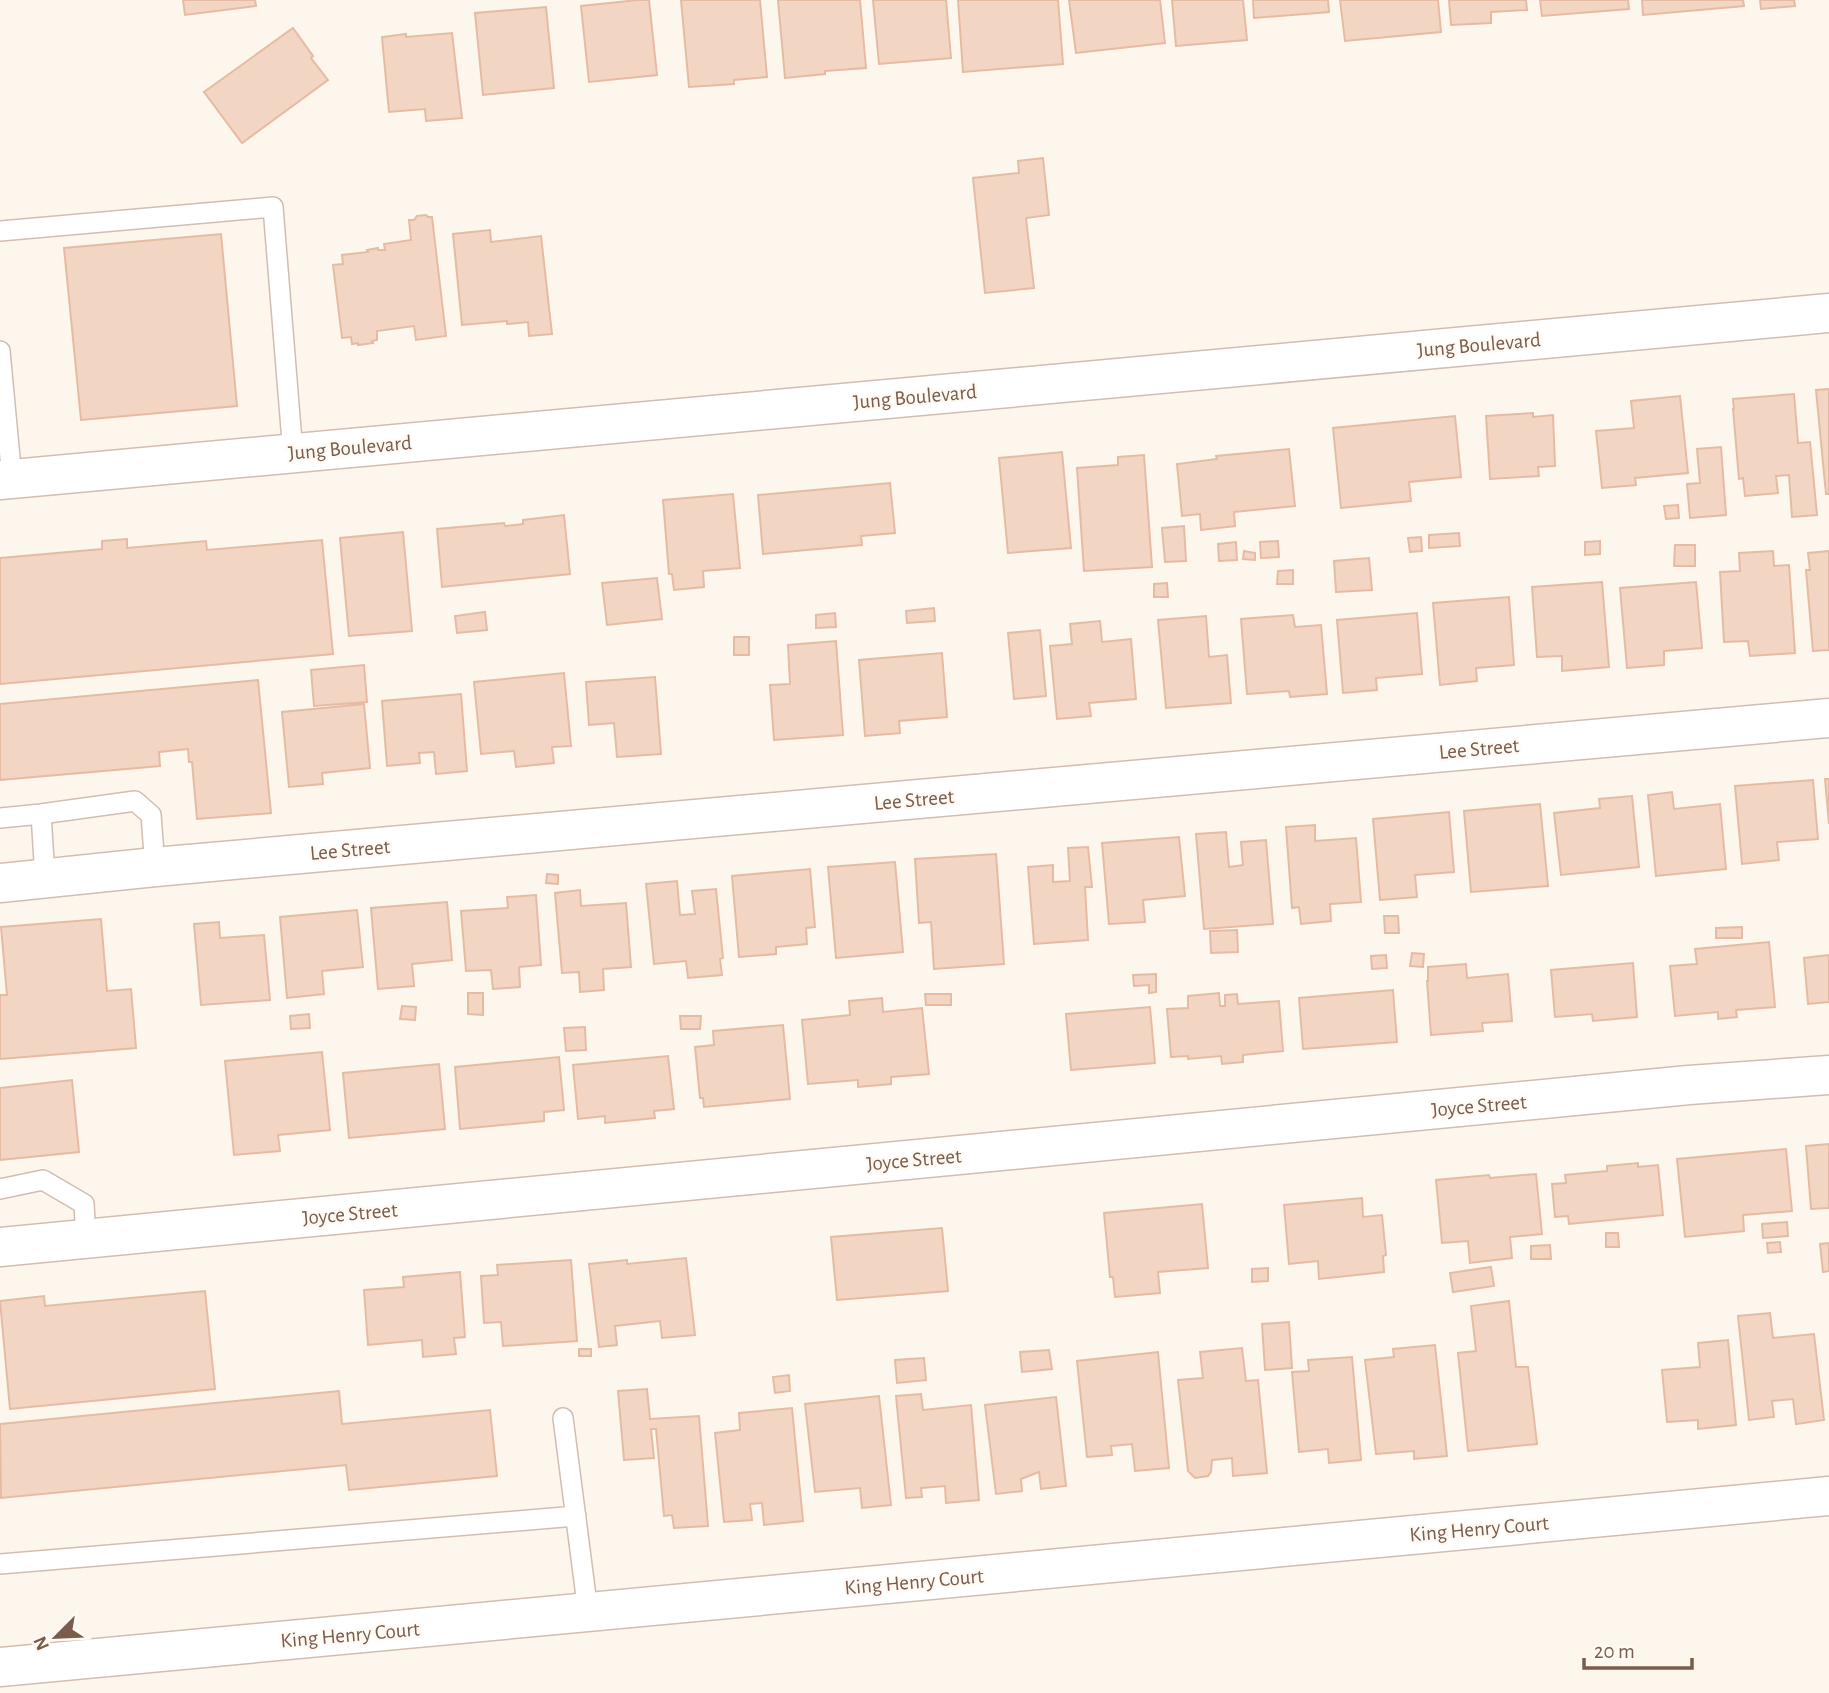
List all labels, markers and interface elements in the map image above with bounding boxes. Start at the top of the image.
street label: Jung Boulevard [1416,329,1542,361]
street label: Jung Boulevard [852,381,978,413]
street label: Jung Boulevard [287,432,413,464]
street label: Lee Street [1438,735,1520,763]
street label: Lee Street [873,786,955,814]
street label: Lee Street [309,836,391,864]
street label: Joyce Street [1431,1091,1528,1121]
street label: Joyce Street [866,1145,963,1175]
street label: Joyce Street [302,1199,399,1229]
street label: King Henry Court [1409,1512,1550,1546]
street label: King Henry Court [844,1565,985,1599]
north arrow [21,1602,91,1672]
street label: King Henry Court [280,1618,421,1652]
scale bar [1584,1626,1692,1670]
text: N [30,1633,53,1653]
text: 20 m [1594,1641,1635,1662]

